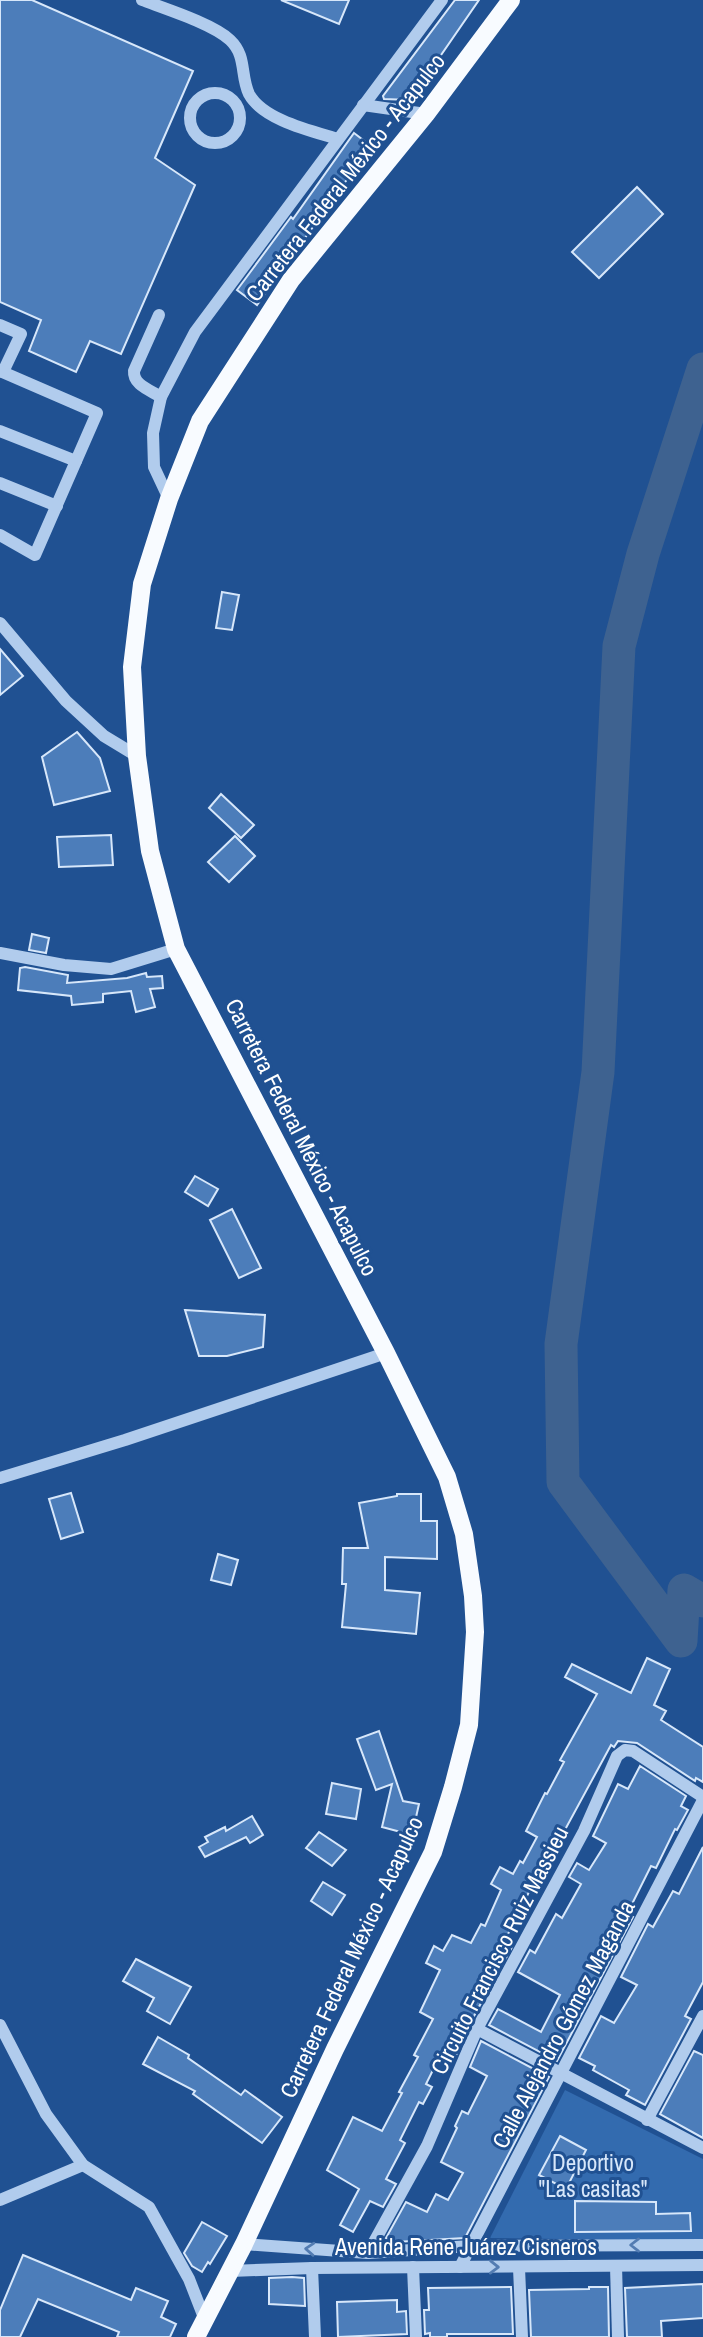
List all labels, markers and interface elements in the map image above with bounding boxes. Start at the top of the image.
street label: Carretera Federal México - Acapulco [238,46,452,308]
street label: Carretera Federal México - Acapulco [218,993,386,1281]
street label: Carretera Federal México - Acapulco [272,1811,430,2103]
street label: Circuito Francisco Ruiz Massieu [423,1821,575,2079]
street label: Calle Alejandro Gómez Maganda [484,1894,642,2153]
park label: Deportivo "Las casitas" [539,2147,647,2204]
street label: Avenida Rene Juárez Cisneros [334,2231,597,2262]
one-way arrow [629,2237,640,2253]
one-way arrow [304,2242,315,2257]
one-way arrow [489,2260,500,2275]

